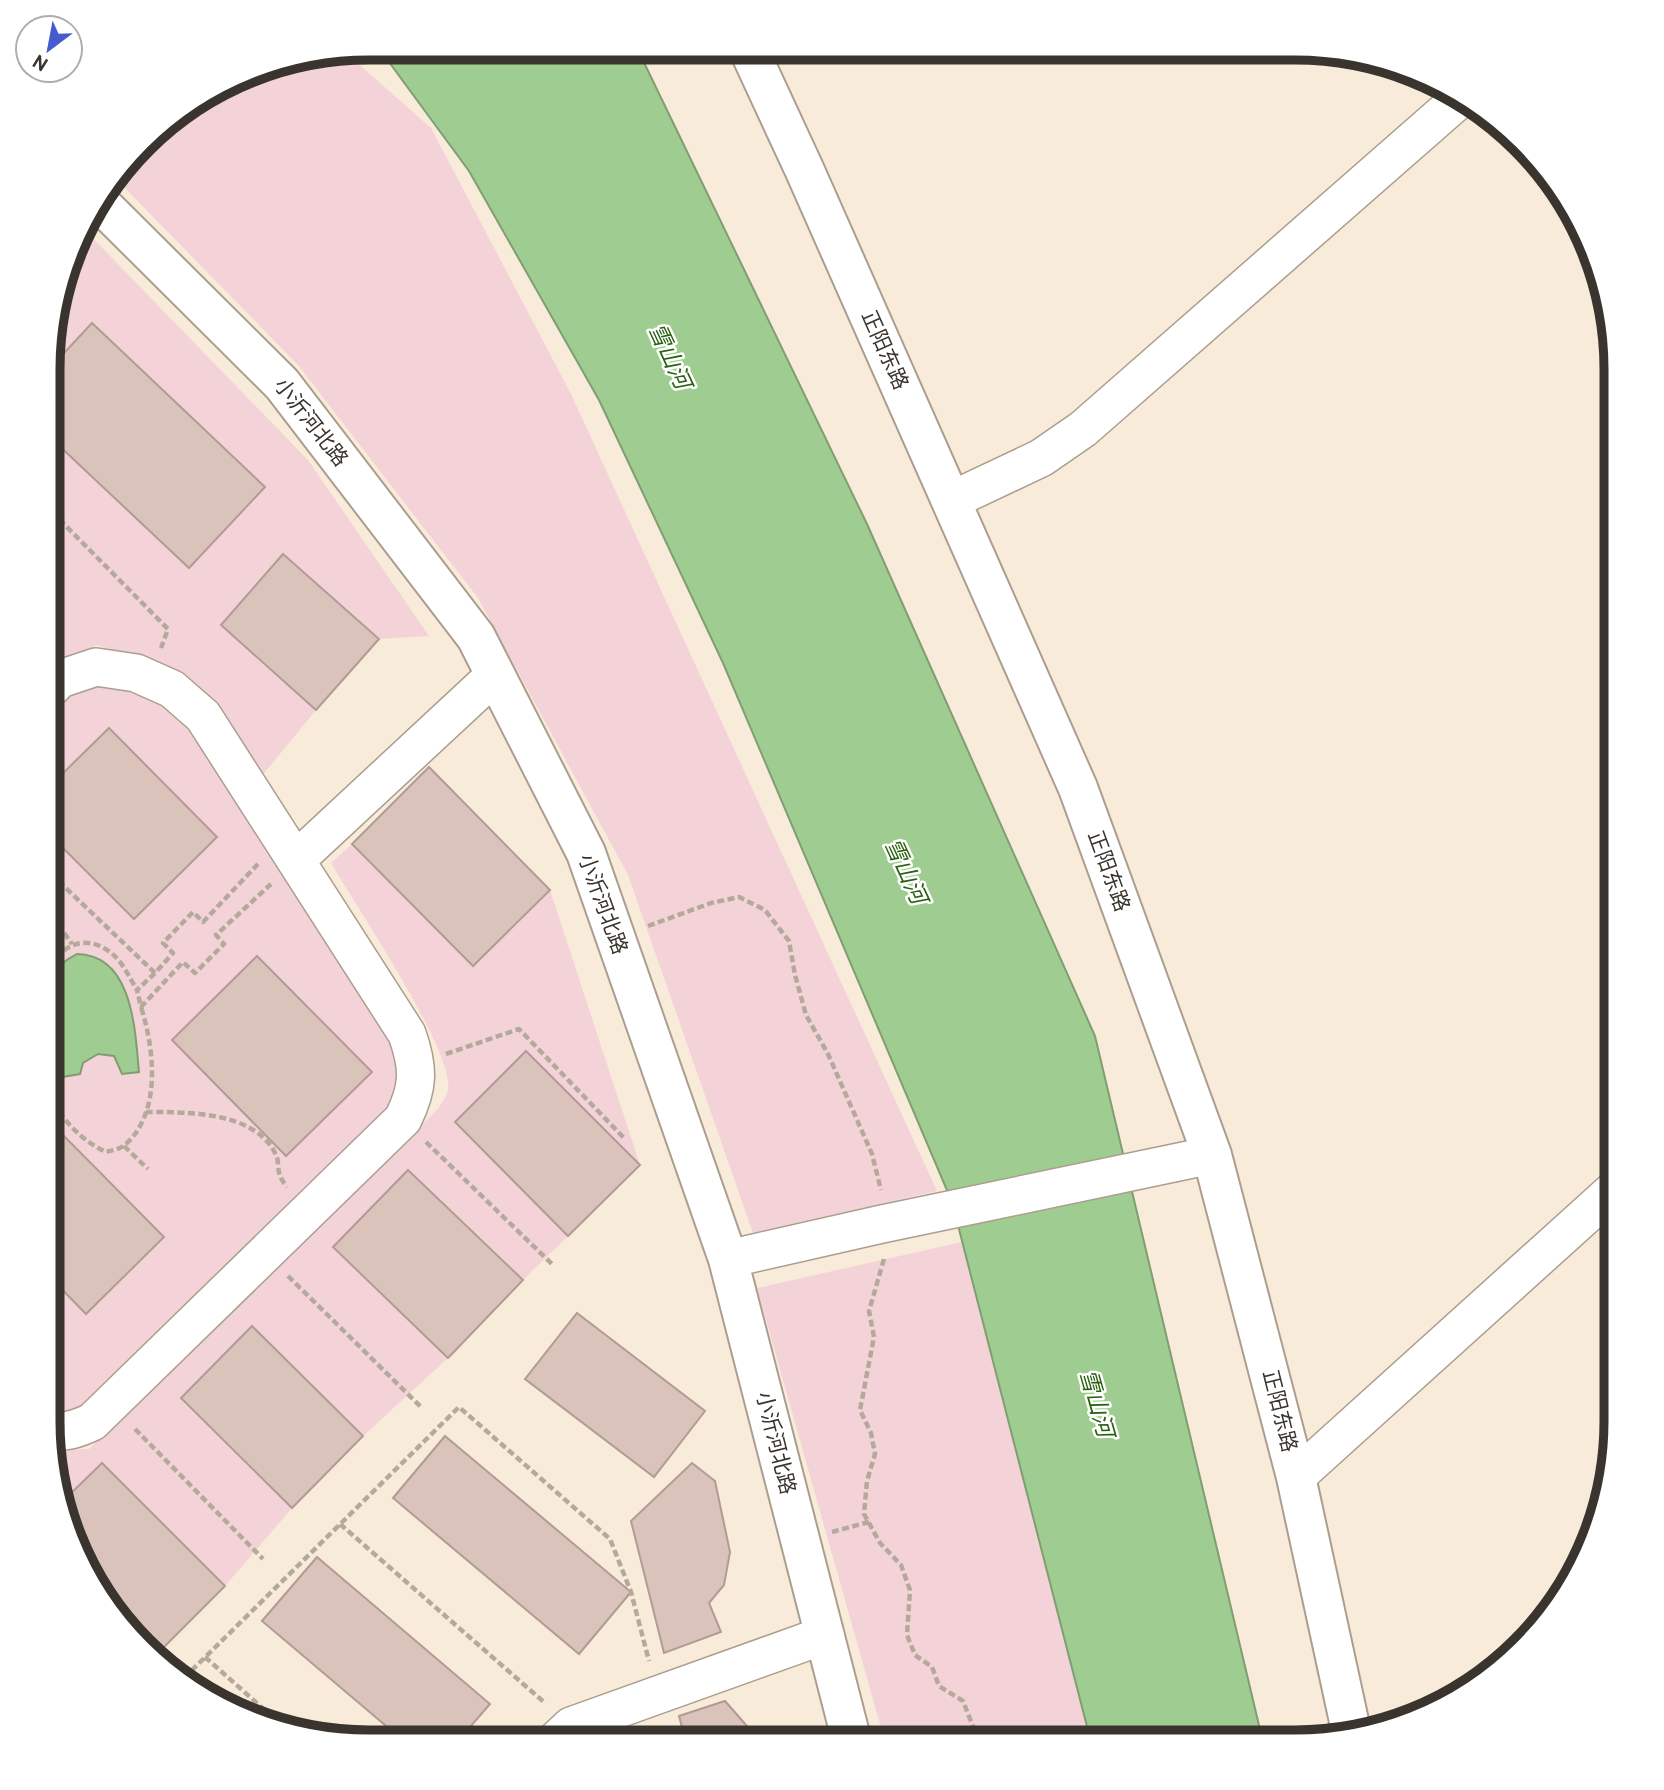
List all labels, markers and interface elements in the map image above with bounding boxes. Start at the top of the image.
north arrow [14,14,84,84]
text: N [29,48,53,76]
street label: 正阳东路 [854,307,913,394]
water label: 雪山河 [640,320,697,398]
street label: 小沂河北路 [267,373,353,473]
street label: 正阳东路 [1081,827,1135,916]
water label: 雪山河 [876,835,933,913]
street label: 小沂河北路 [571,851,632,958]
water label: 雪山河 [1071,1367,1119,1445]
street label: 正阳东路 [1255,1367,1302,1455]
street label: 小沂河北路 [749,1389,800,1498]

